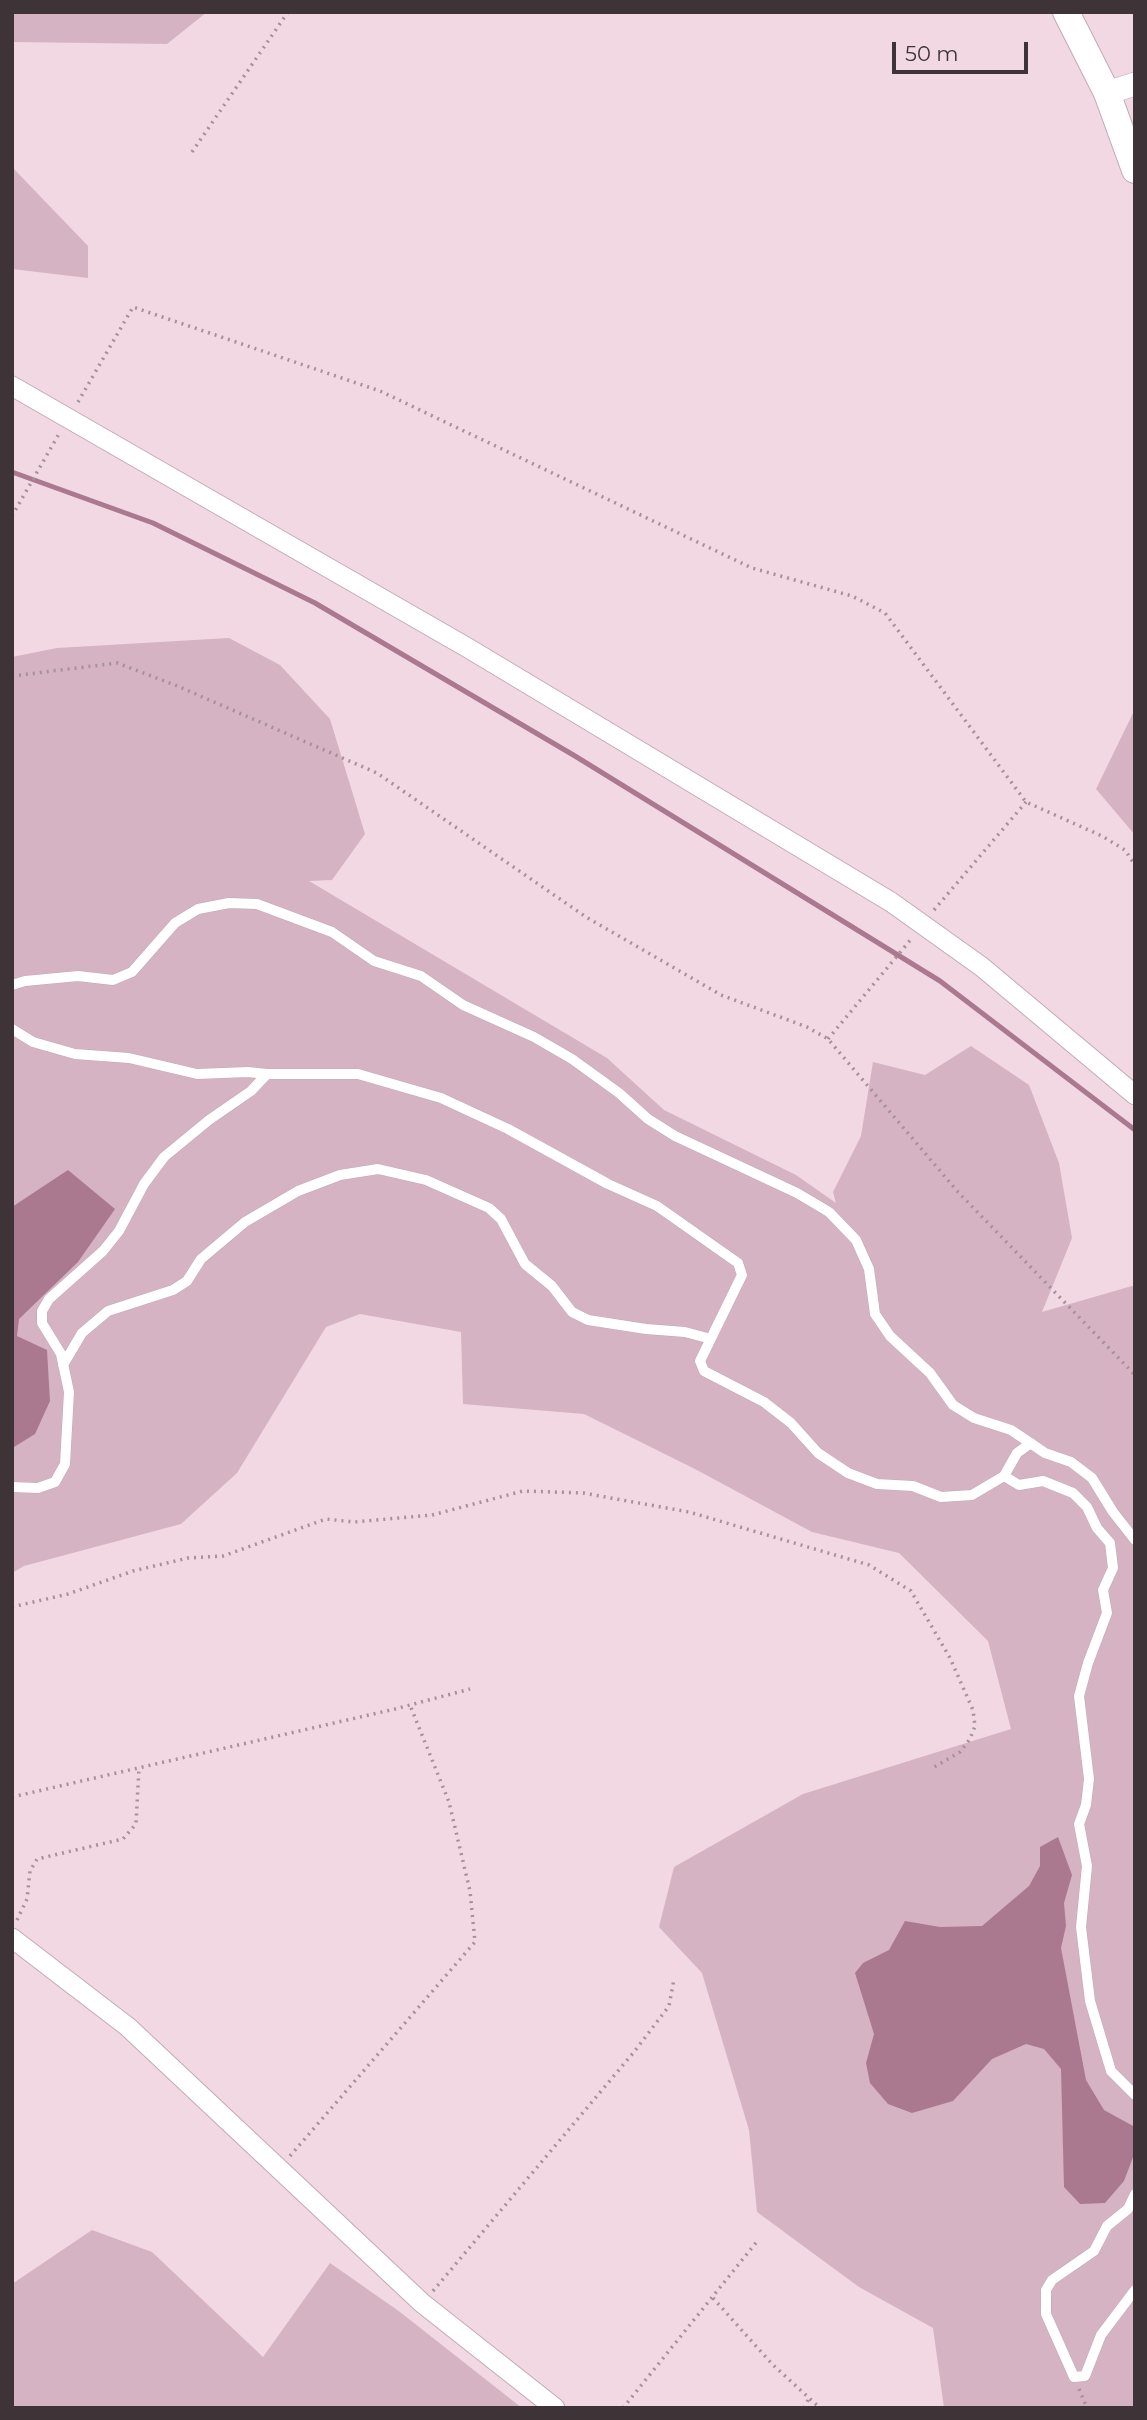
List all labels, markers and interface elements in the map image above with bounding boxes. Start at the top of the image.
scale bar [895,28,1032,72]
text: 50 m [905,41,959,66]

